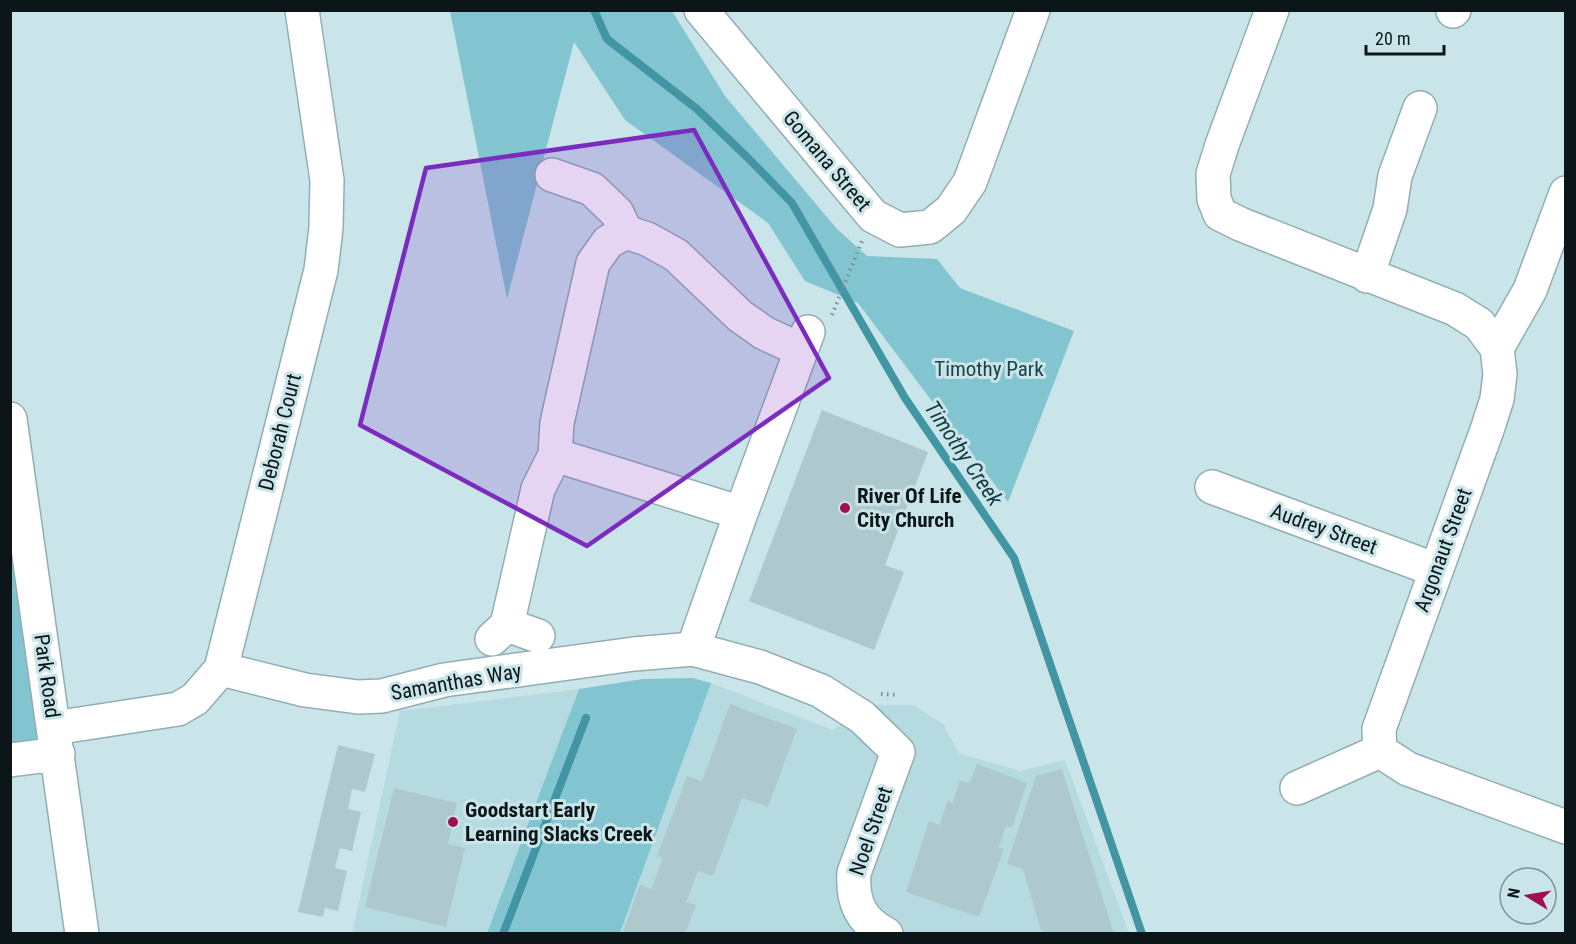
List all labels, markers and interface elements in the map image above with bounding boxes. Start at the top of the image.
scale bar [1366,18,1444,56]
text: 20 m [1375,28,1410,49]
street label: Gomana Street [778,106,876,216]
park label: Timothy Park [934,357,1044,381]
street label: Deborah Court [254,371,306,493]
water label: Timothy Creek [919,396,1008,511]
place label: River Of Life City Church [857,484,961,532]
street label: Argonaut Street [1410,485,1476,615]
street label: Audrey Street [1268,499,1380,559]
marker: River Of Life City Church [838,501,852,515]
street label: Park Road [29,633,65,719]
street label: Samanthas Way [389,659,523,705]
street label: Noel Street [845,783,897,879]
place label: Goodstart Early Learning Slacks Creek [465,798,654,846]
marker: Goodstart Early Learning Slacks Creek [446,815,460,829]
north arrow [1498,866,1558,926]
text: N [1504,887,1524,900]

